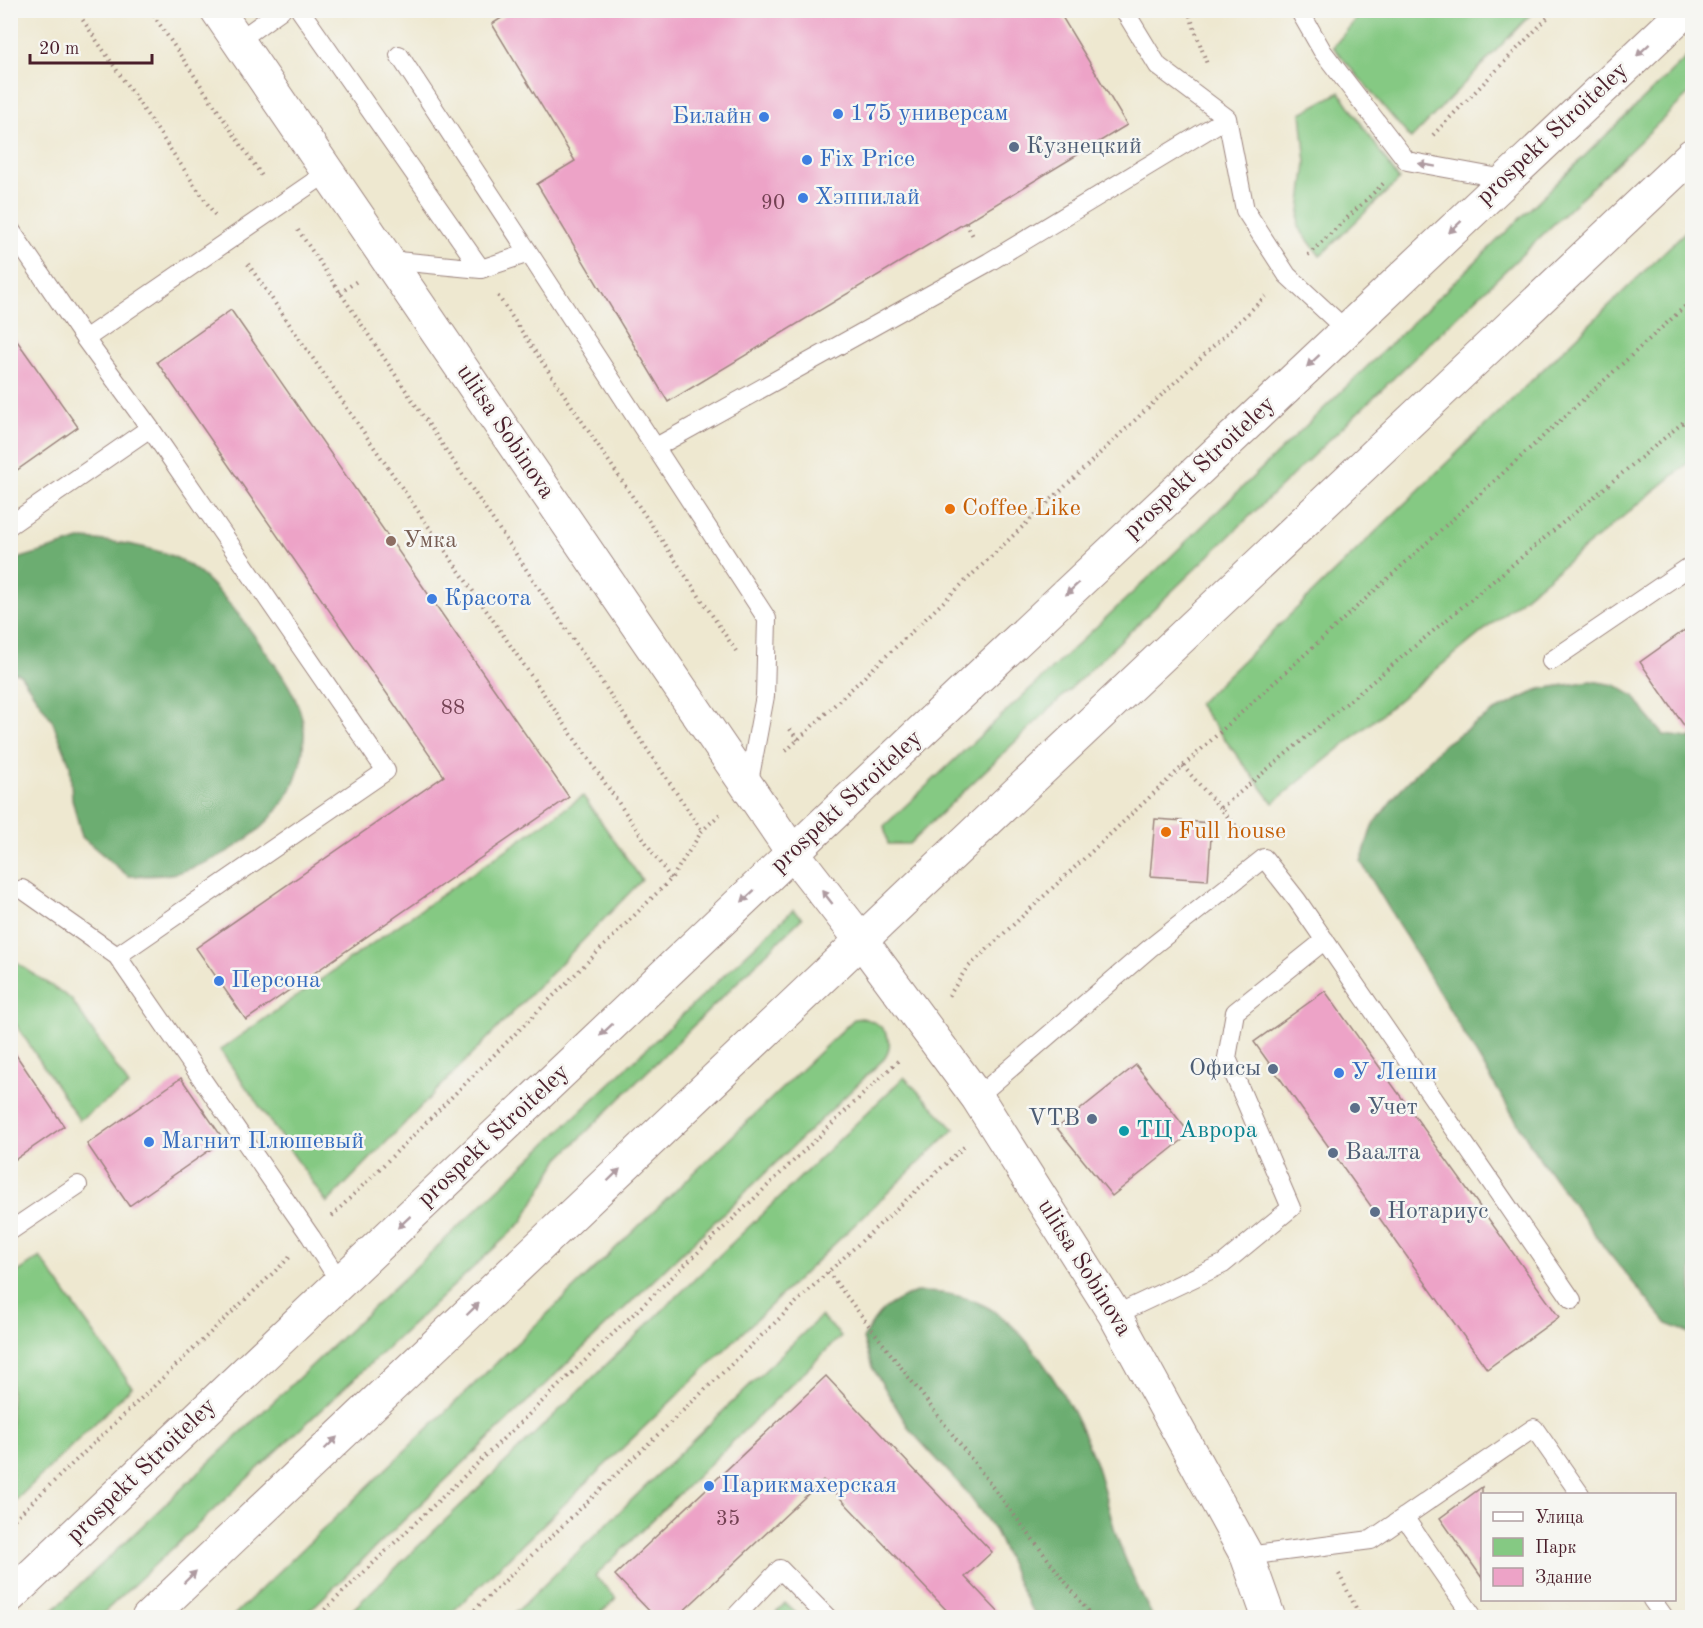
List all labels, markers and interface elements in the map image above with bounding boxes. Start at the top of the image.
scale bar [30,27,152,65]
text: 20 m [39,40,79,58]
one-way arrow [1636,43,1650,57]
street label: prospekt Stroiteley [1473,58,1633,210]
place label: 175 универсам [850,102,1008,126]
place label: Билайн [672,105,752,129]
marker: 175 универсам [831,107,845,121]
marker: Билайн [757,110,771,124]
place label: Кузнецкий [1026,135,1142,159]
marker: Кузнецкий [1007,140,1021,154]
place label: Fix Price [819,148,915,172]
marker: Fix Price [800,153,814,167]
one-way arrow [1417,160,1436,169]
place label: Хэппилай [815,186,920,210]
marker: Хэппилай [796,191,810,205]
house number: 90 [761,193,785,214]
one-way arrow [1447,220,1462,234]
one-way arrow [1306,354,1321,368]
street label: ulitsa Sobinova [451,360,559,504]
street label: prospekt Stroiteley [1120,392,1280,544]
place label: Coffee Like [962,497,1081,521]
marker: Coffee Like [943,502,957,516]
place label: Умка [403,529,457,553]
marker: Умка [384,534,398,548]
one-way arrow [1066,581,1080,595]
place label: Красота [444,587,531,611]
marker: Красота [425,592,439,606]
house number: 88 [441,698,465,719]
street label: prospekt Stroiteley [767,726,927,878]
place label: Full house [1178,820,1286,844]
marker: Full house [1159,825,1173,839]
one-way arrow [740,889,755,903]
one-way arrow [820,889,833,905]
place label: Персона [231,969,321,993]
marker: Персона [212,974,226,988]
one-way arrow [599,1023,614,1037]
place label: Офисы [1189,1057,1261,1081]
street label: prospekt Stroiteley [414,1060,574,1212]
place label: У Леши [1351,1061,1437,1085]
marker: Офисы [1266,1062,1280,1076]
marker: У Леши [1332,1066,1346,1080]
place label: Учет [1367,1096,1418,1120]
marker: Учет [1348,1101,1362,1115]
place label: VTB [1028,1107,1080,1131]
marker: VTB [1085,1112,1099,1126]
place label: ТЦ Аврора [1136,1119,1258,1143]
marker: ТЦ Аврора [1117,1124,1131,1138]
place label: Магнит Плюшевый [161,1130,364,1154]
marker: Магнит Плюшевый [142,1135,156,1149]
place label: Ваалта [1345,1141,1421,1165]
marker: Ваалта [1326,1146,1340,1160]
one-way arrow [607,1168,621,1182]
street label: ulitsa Sobinova [1032,1195,1136,1341]
place label: Нотариус [1387,1200,1488,1224]
marker: Нотариус [1368,1205,1382,1219]
one-way arrow [397,1214,411,1228]
one-way arrow [465,1303,480,1316]
street label: prospekt Stroiteley [63,1394,221,1548]
one-way arrow [324,1436,339,1450]
place label: Парикмахерская [721,1474,897,1498]
marker: Парикмахерская [702,1479,716,1493]
legend [1481,1493,1676,1601]
house number: 35 [716,1509,740,1530]
text: Улица [1535,1509,1584,1527]
text: Парк [1535,1539,1576,1557]
text: Здание [1535,1569,1592,1587]
one-way arrow [182,1571,197,1584]

